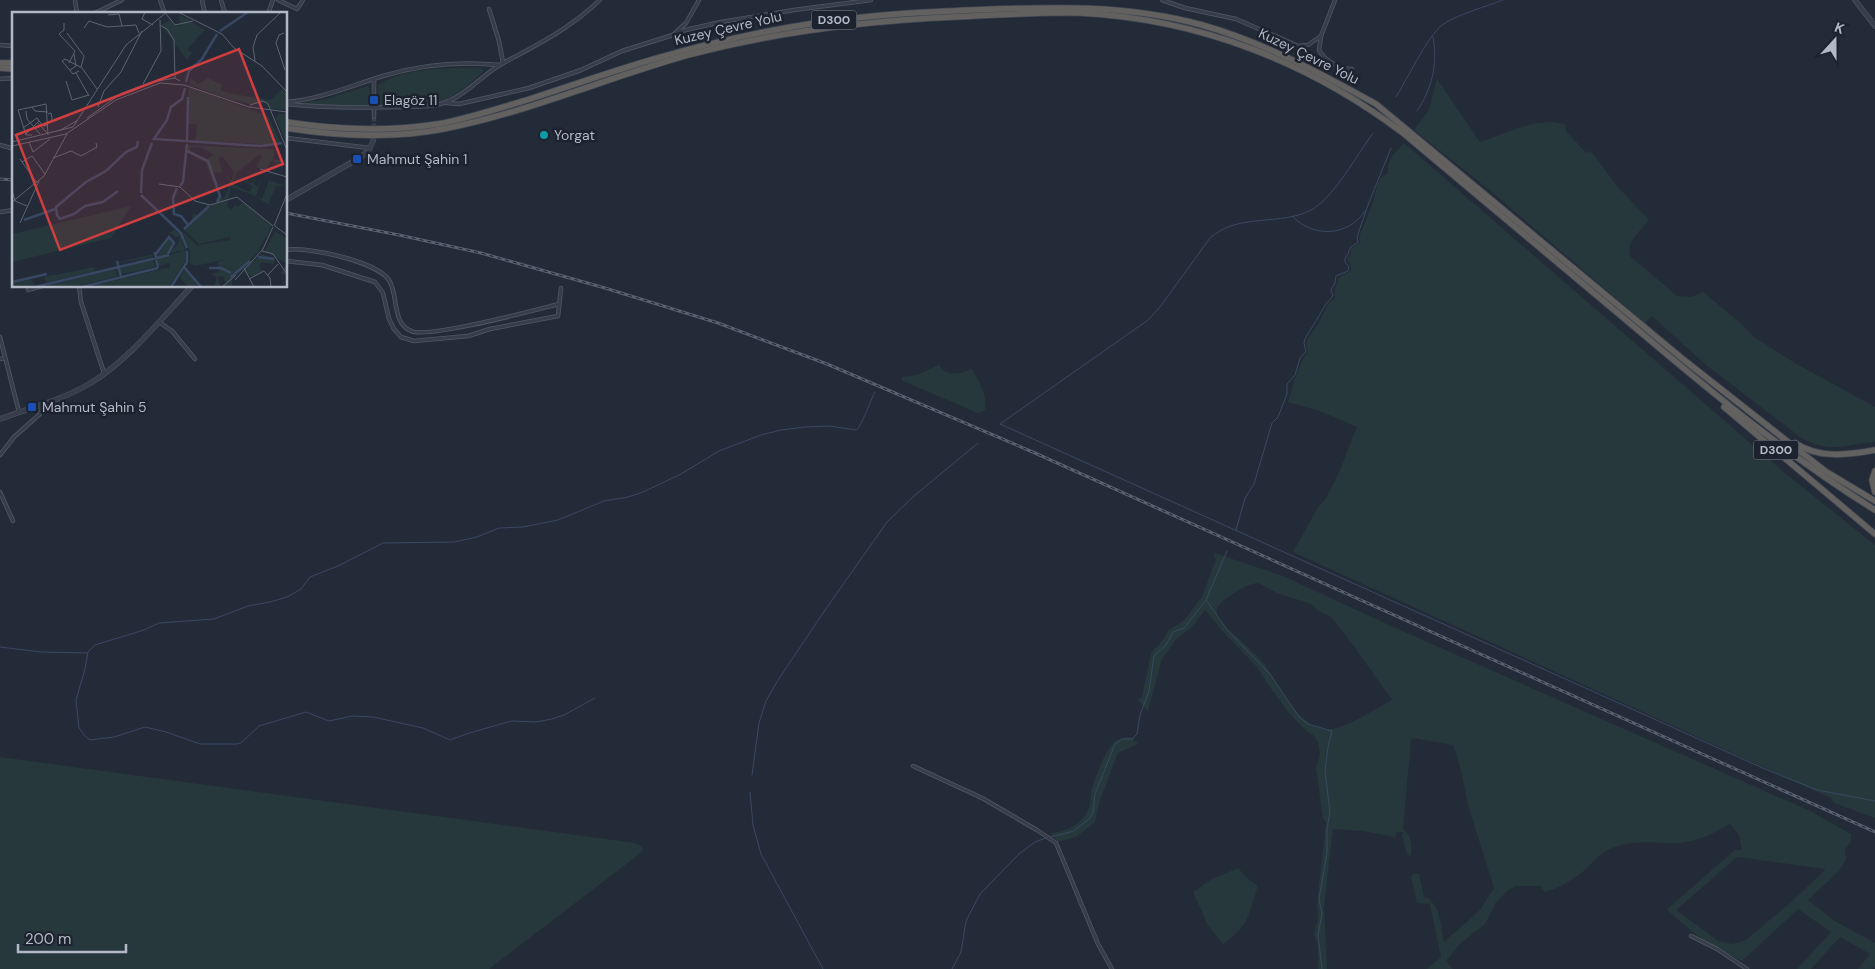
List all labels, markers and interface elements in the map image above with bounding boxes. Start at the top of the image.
street label: Kuzey Çevre Yolu [673,7,783,49]
road number: D300 [812,10,856,30]
inset map [12,12,288,288]
north arrow [1810,15,1860,65]
text: K [1832,18,1847,38]
street label: Kuzey Çevre Yolu [1256,24,1362,88]
place label: Elagöz 11 [384,91,437,109]
marker: Elagöz 11 [368,94,380,106]
place label: Yorgat [554,126,595,144]
marker: Yorgat [538,129,550,141]
place label: Mahmut Şahin 1 [367,150,467,168]
marker: Mahmut Şahin 1 [351,153,363,165]
place label: Mahmut Şahin 5 [42,398,147,416]
marker: Mahmut Şahin 5 [26,401,38,413]
road number: D300 [1754,440,1798,460]
scale bar [18,922,125,954]
text: 200 m [25,929,71,949]

